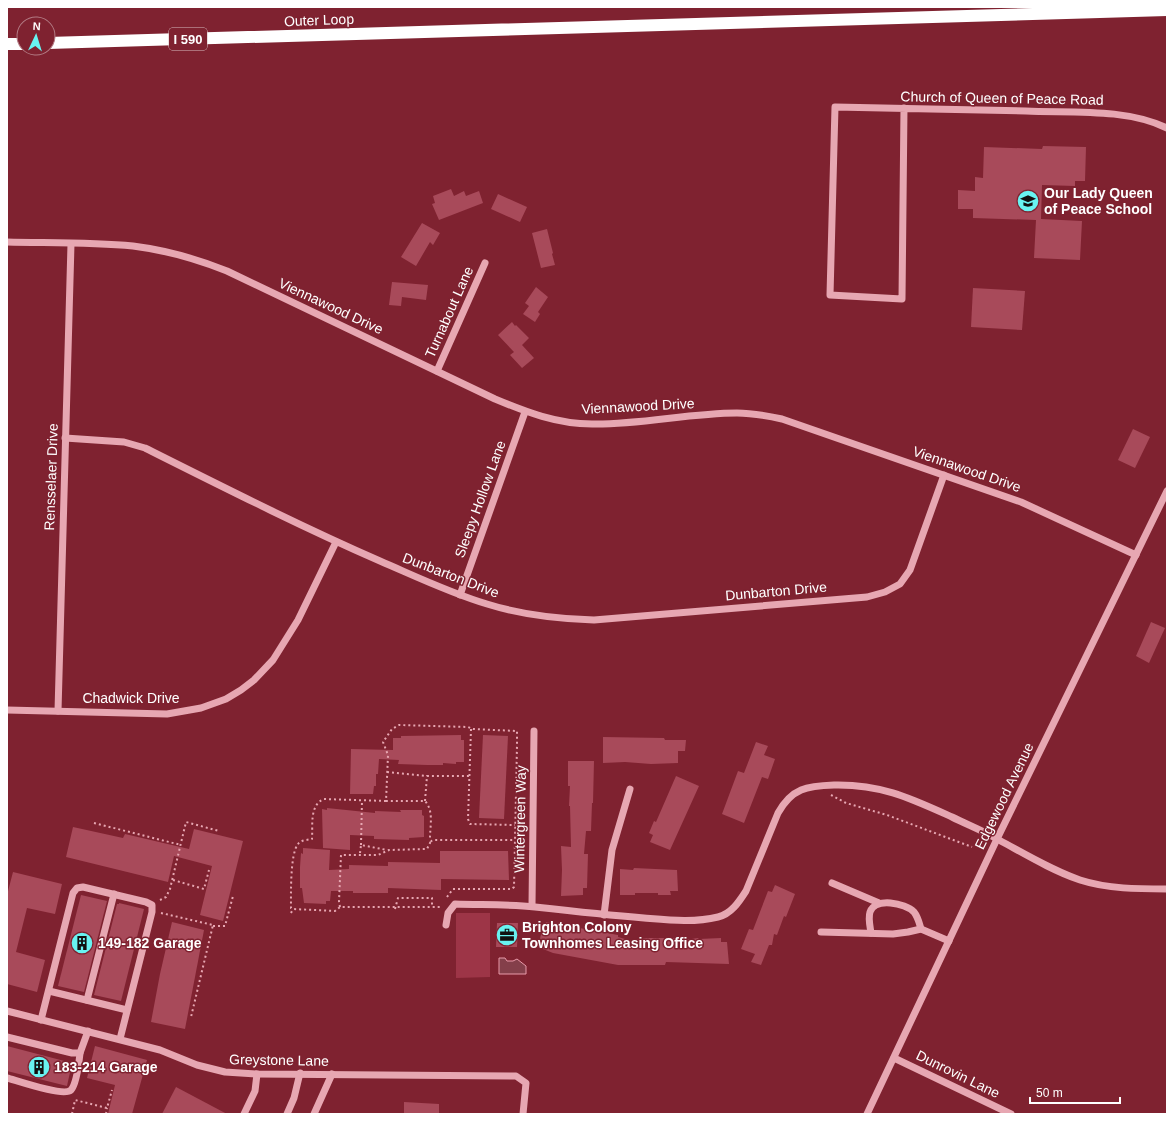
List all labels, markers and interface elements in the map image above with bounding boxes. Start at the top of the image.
street label: Outer Loop [284,11,354,29]
north arrow [16,16,56,56]
text: N [32,20,41,32]
road number: I 590 [169,28,207,50]
street label: Church of Queen of Peace Road [900,88,1104,108]
place label: Our Lady Queen of Peace School [1044,185,1153,217]
school or university icon: Our Lady Queen of Peace School [1015,188,1041,214]
street label: Turnabout Lane [422,264,476,360]
street label: Viennawood Drive [276,275,386,337]
street label: Viennawood Drive [581,395,695,417]
street label: Rensselaer Drive [41,423,61,531]
street label: Sleepy Hollow Lane [451,438,509,560]
street label: Viennawood Drive [911,443,1023,495]
street label: Dunbarton Drive [401,549,502,601]
street label: Dunbarton Drive [725,579,828,603]
street label: Chadwick Drive [82,690,180,706]
street label: Edgewood Avenue [971,740,1037,852]
street label: Wintergreen Way [511,765,529,873]
place label: Brighton Colony Townhomes Leasing Office [522,919,703,951]
office icon: Brighton Colony Townhomes Leasing Office [494,922,520,948]
building icon: 149-182 Garage [69,930,95,956]
place label: 149-182 Garage [98,935,202,951]
street label: Dunrovin Lane [914,1047,1003,1101]
street label: Greystone Lane [229,1051,329,1069]
building icon: 183-214 Garage [26,1054,52,1080]
place label: 183-214 Garage [54,1059,158,1075]
scale bar [1030,1079,1120,1105]
text: 50 m [1036,1086,1063,1100]

